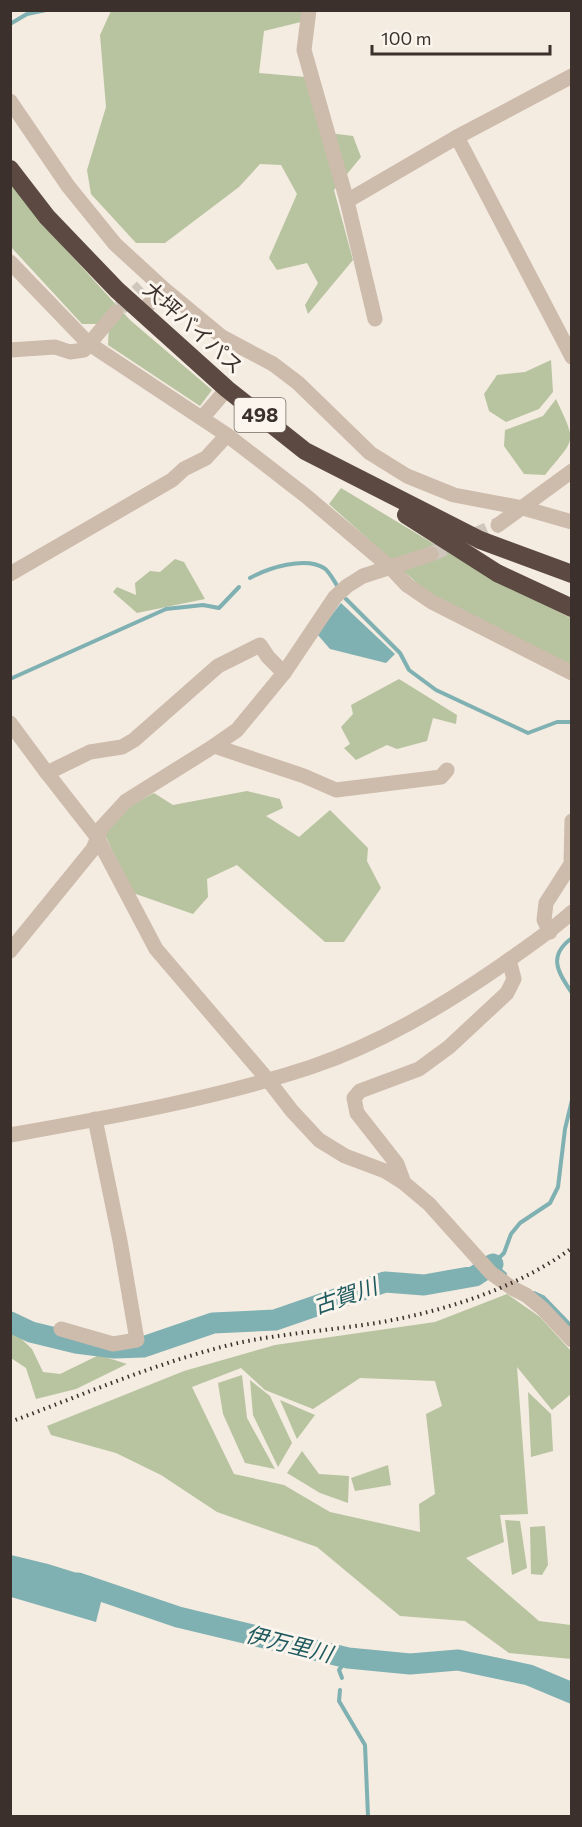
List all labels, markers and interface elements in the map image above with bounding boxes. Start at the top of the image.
scale bar [372,18,550,56]
text: 100 m [381,27,431,49]
street label: 大坪バイパス [139,276,249,378]
road number: 498 [234,398,286,432]
water label: 古賀川 [309,1271,382,1319]
water label: 伊万里川 [243,1620,337,1668]

